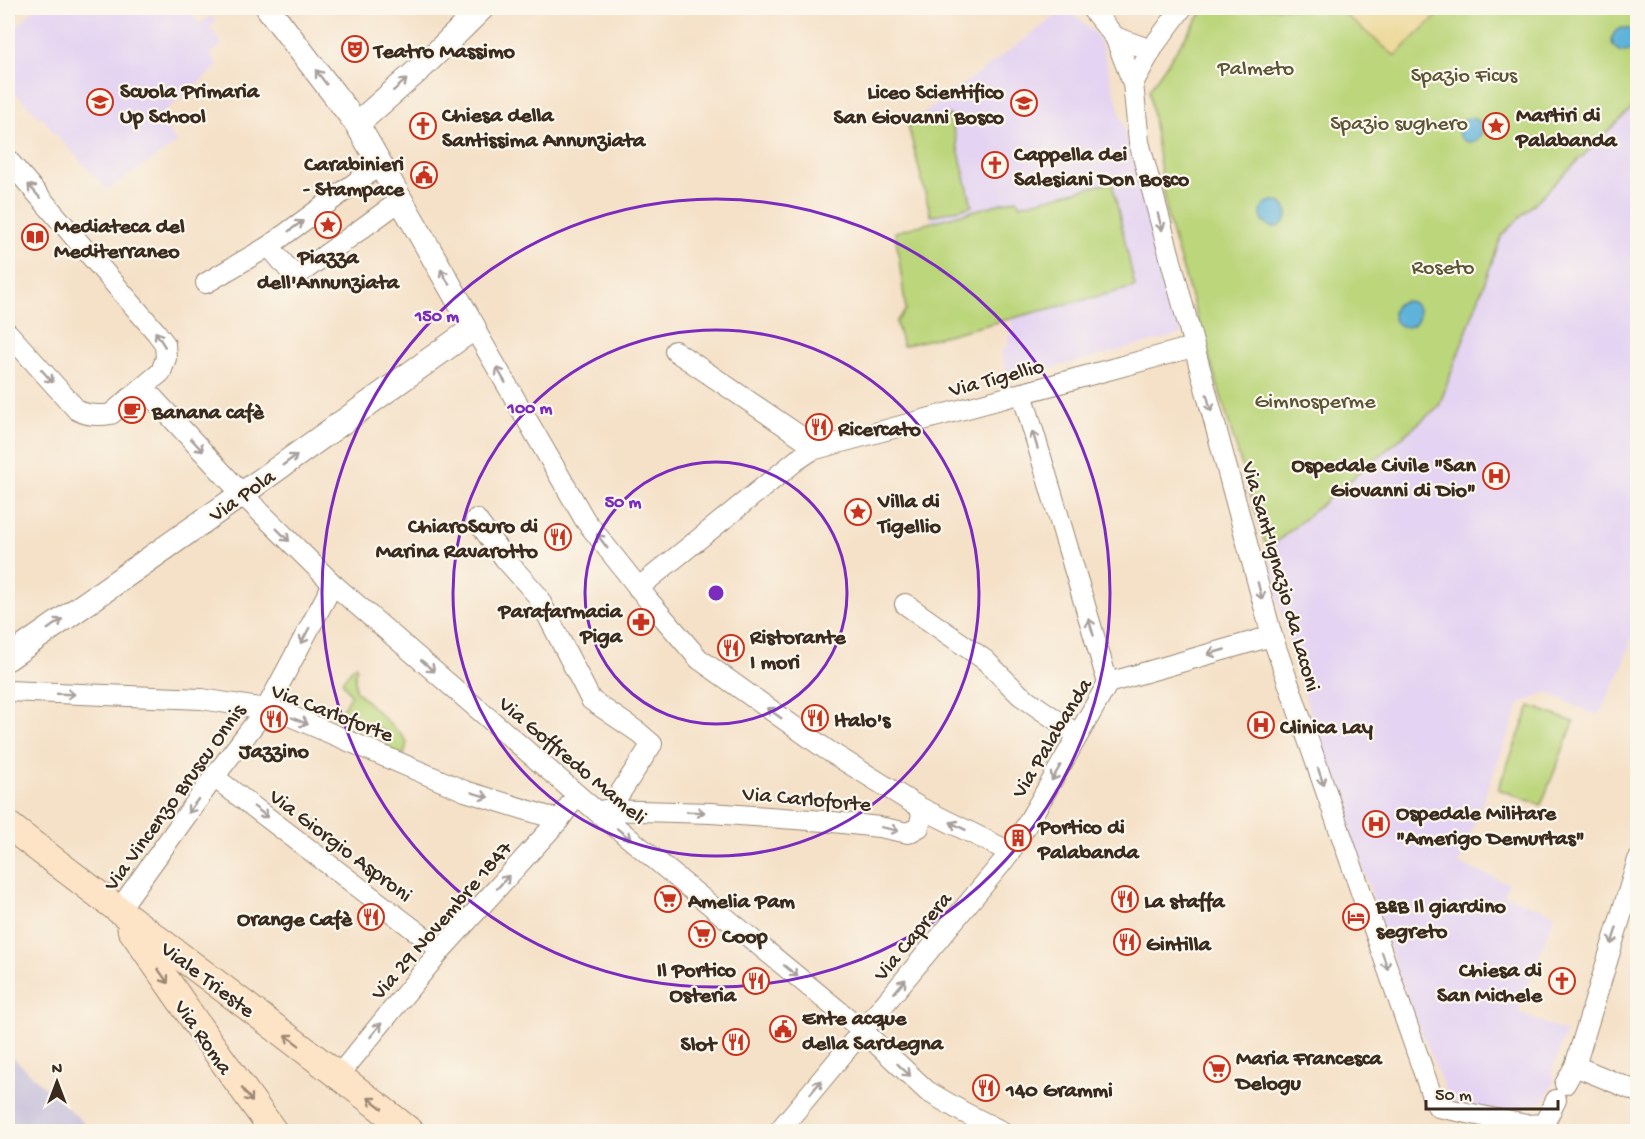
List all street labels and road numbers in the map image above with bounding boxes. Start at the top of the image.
street label: Via Tigellio [946,355,1047,405]
street label: Via Sant'Ignazio da Laconi [1234,458,1324,695]
street label: Via Pola [204,465,282,530]
street label: Via Palabanda [1007,674,1100,805]
street label: Via Carloforte [266,679,397,750]
street label: Via Goffredo Mameli [491,692,651,832]
street label: Via Vincenzo Bruscu Onnis [99,699,253,898]
street label: Via Carloforte [740,782,873,820]
street label: Via Giorgio Asproni [262,784,416,909]
street label: Via 29 Novembre 1847 [366,836,520,1007]
street label: Via Caprera [869,887,959,988]
street label: Viale Trieste [153,937,259,1025]
street label: Via Roma [166,995,237,1081]

